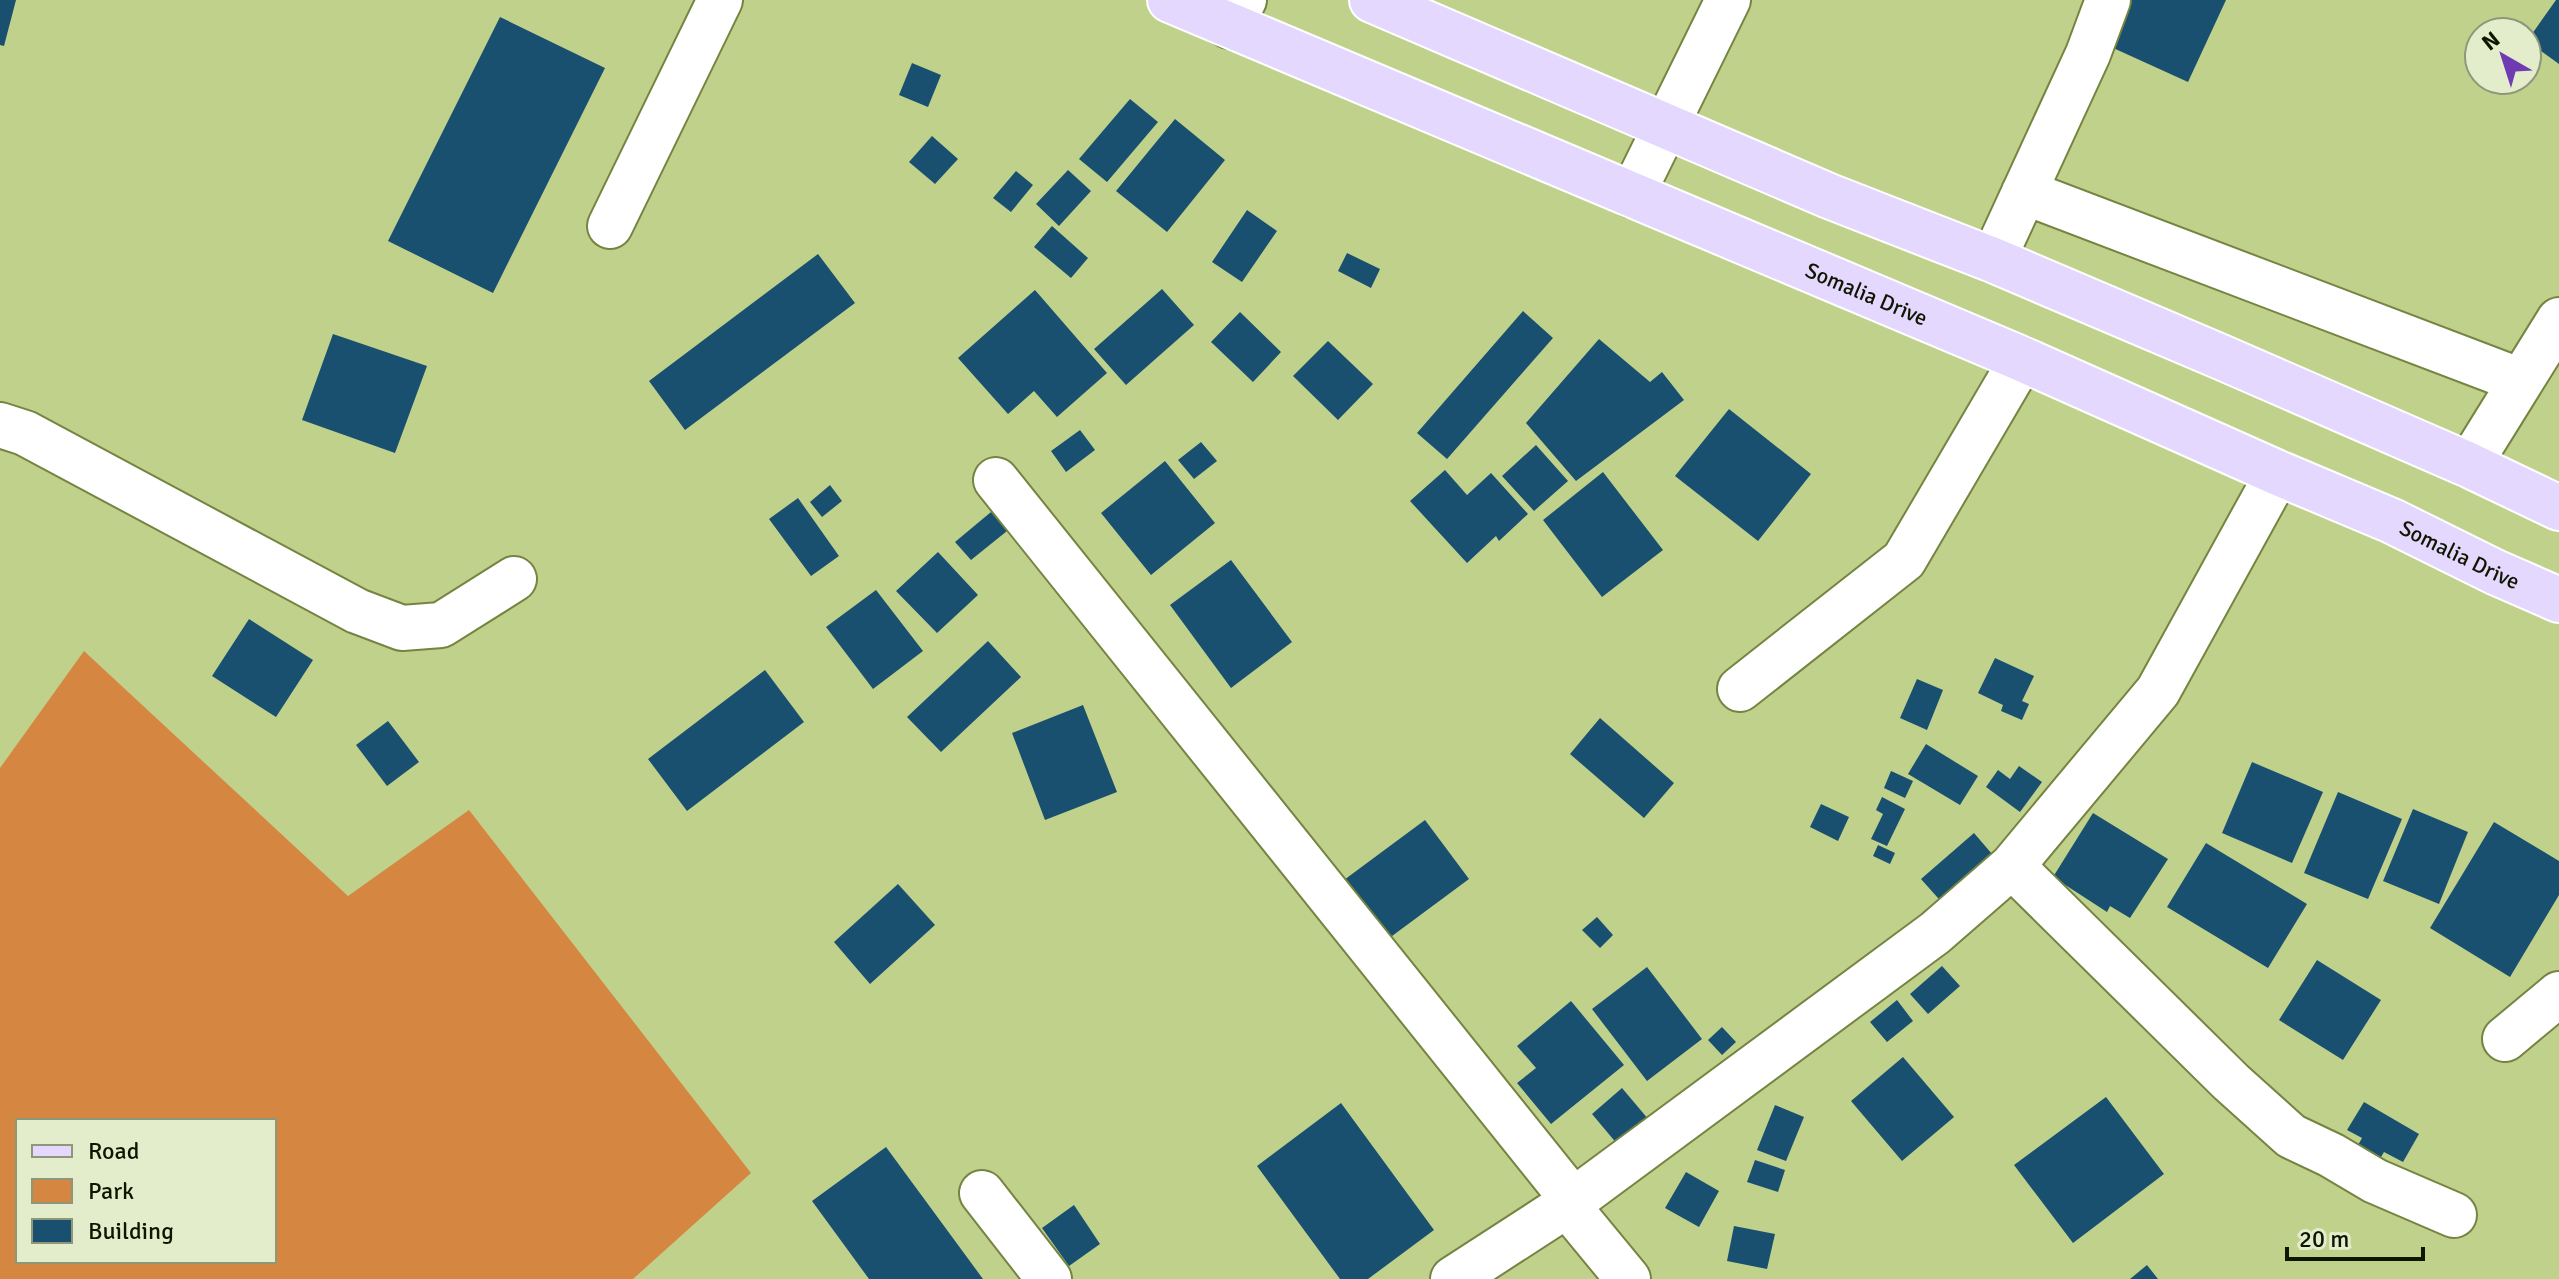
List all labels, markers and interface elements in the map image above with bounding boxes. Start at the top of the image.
north arrow [2463,16,2543,96]
text: N [2476,26,2505,56]
street label: Somalia Drive [1801,256,1932,332]
street label: Somalia Drive [2395,514,2524,595]
legend [16,1119,276,1263]
text: Road [88,1136,139,1166]
text: Park [88,1176,134,1206]
scale bar [2287,1211,2423,1261]
text: Building [88,1216,174,1246]
text: 20 m [2299,1224,2349,1254]

